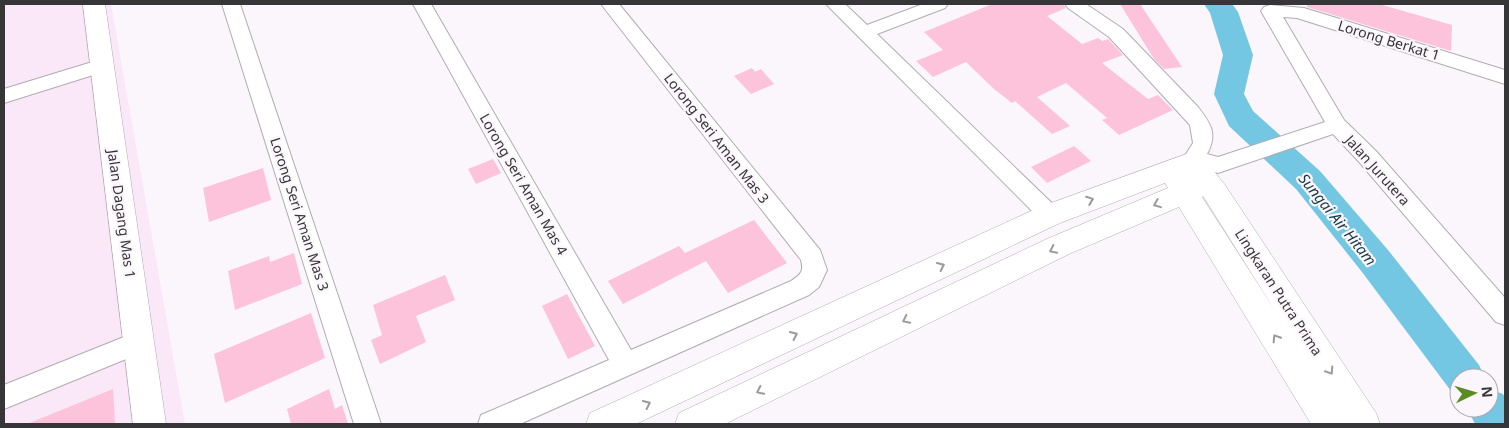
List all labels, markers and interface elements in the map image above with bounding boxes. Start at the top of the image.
street label: Lorong Berkat 1 [1336,15,1442,65]
street label: Lorong Seri Aman Mas 3 [660,69,774,207]
street label: Lorong Seri Aman Mas 4 [476,110,572,258]
street label: Jalan Jurutera [1340,129,1415,209]
street label: Lorong Seri Aman Mas 3 [266,135,334,293]
street label: Jalan Dagang Mas 1 [103,146,140,280]
water label: Sungai Air Hitam [1295,169,1381,269]
one-way arrow [1085,196,1093,206]
one-way arrow [1154,198,1162,208]
street label: Lingkaran Putra Prima [1231,225,1327,359]
one-way arrow [1049,243,1058,254]
one-way arrow [936,262,945,272]
one-way arrow [902,314,911,324]
one-way arrow [789,331,798,341]
one-way arrow [1272,335,1282,344]
one-way arrow [1323,366,1333,375]
north arrow [1449,368,1499,418]
one-way arrow [756,385,765,395]
text: N [1477,385,1497,398]
one-way arrow [642,399,651,410]

